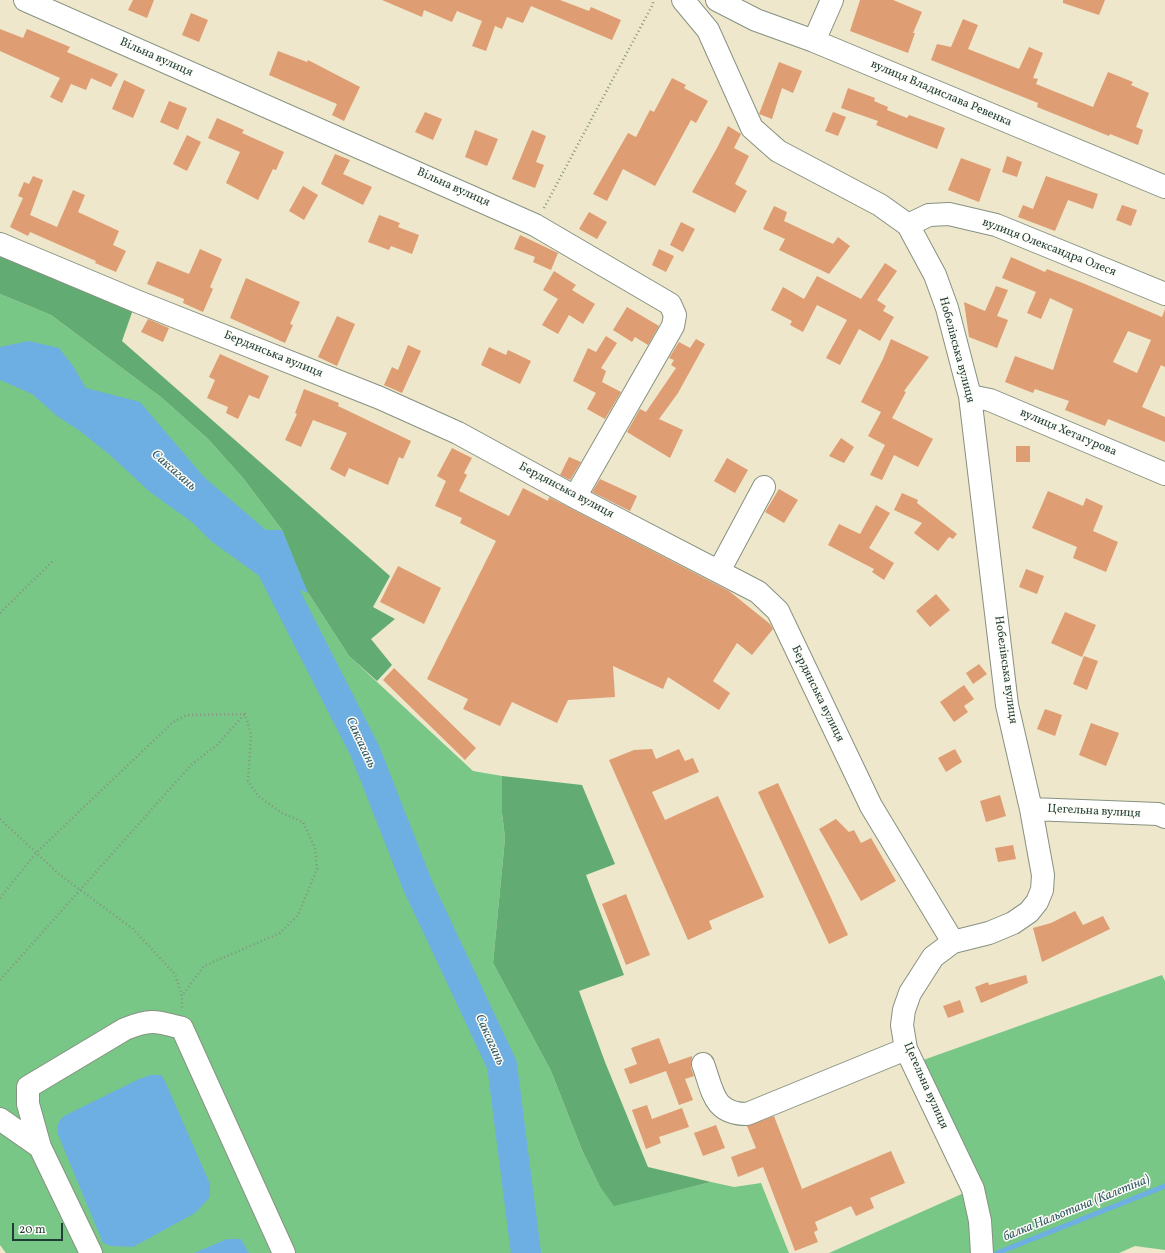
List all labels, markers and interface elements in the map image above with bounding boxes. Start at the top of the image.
street label: Вільна вулиця [117,35,195,81]
street label: вулиця Владислава Ревенка [868,58,1014,130]
street label: Вільна вулиця [414,165,492,211]
street label: вулиця Олександра Олеся [980,216,1118,280]
street label: Нобелівська вулиця [935,296,977,404]
street label: Бердянська вулиця [221,329,325,381]
street label: вулиця Хетагурова [1017,406,1119,460]
water label: Саксагань [147,447,199,495]
street label: Бердянська вулиця [516,460,616,522]
street label: Нобелівська вулиця [990,615,1020,725]
street label: Бердянська вулиця [787,643,847,745]
water label: Саксагань [341,715,379,771]
street label: Цегельна вулиця [1047,802,1141,822]
water label: Саксагань [471,1012,507,1068]
street label: Цегельна вулиця [899,1040,951,1132]
water label: балка Нальотана (Калетіна) [1001,1172,1153,1246]
scale bar [14,1215,65,1241]
text: 20 m [19,1222,46,1238]

